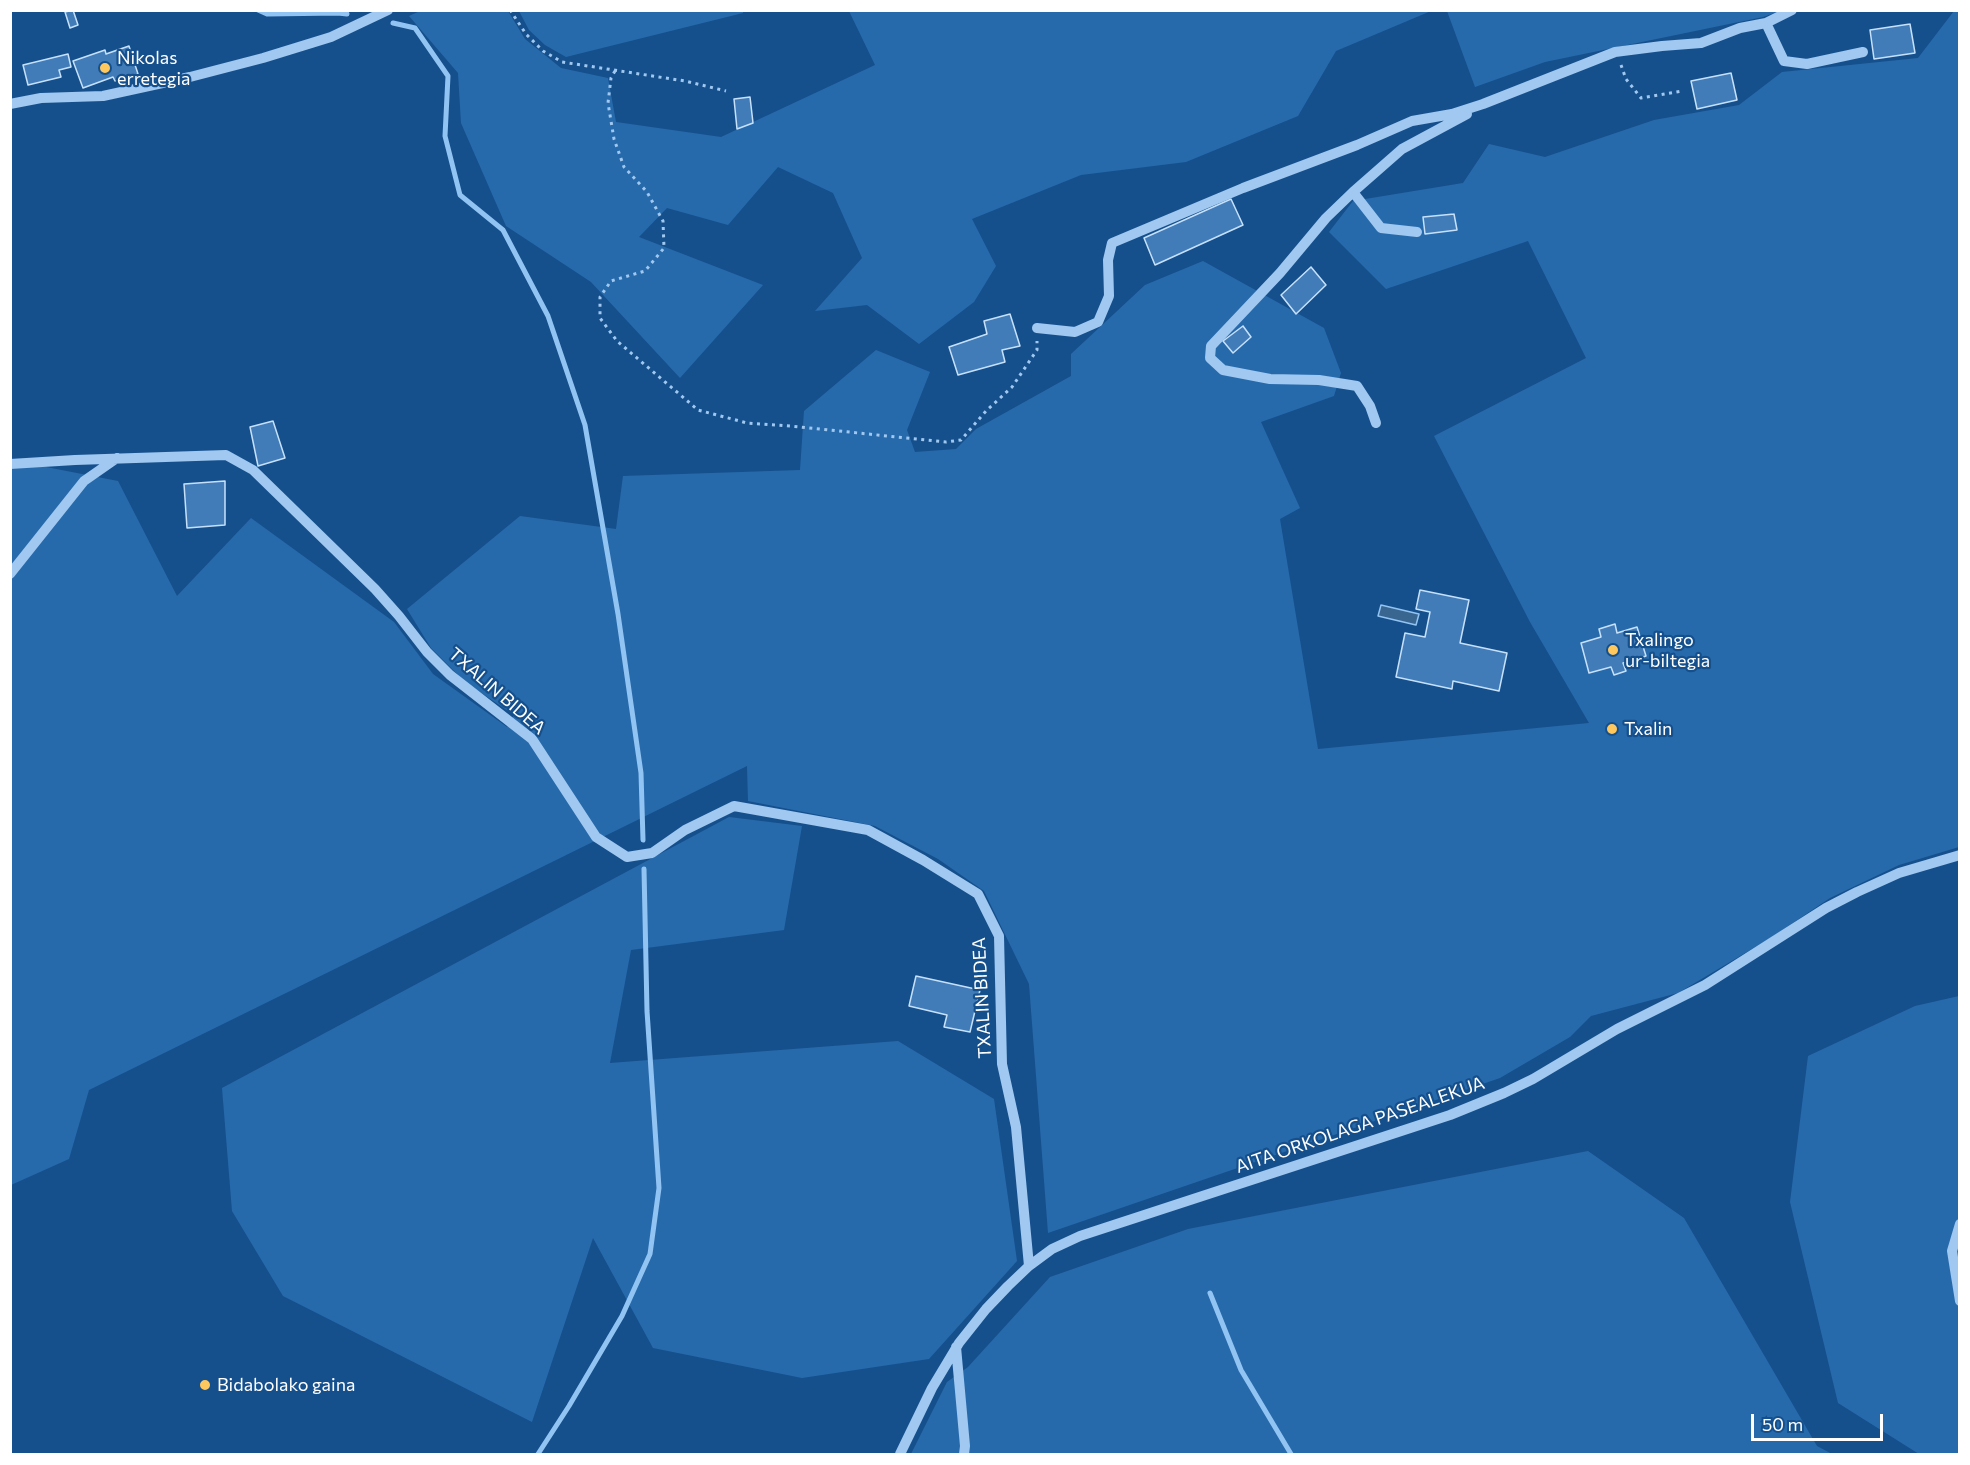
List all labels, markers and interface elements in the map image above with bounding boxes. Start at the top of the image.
place label: Nikolas erretegia [117,47,190,90]
marker: Nikolas erretegia [98,61,112,75]
place label: Txalingo ur-biltegia [1625,629,1710,672]
street label: TXALIN BIDEA [444,643,550,739]
marker: Txalingo ur-biltegia [1606,643,1620,657]
place label: Txalin [1624,718,1672,740]
marker: Txalin [1605,722,1619,736]
street label: TXALIN BIDEA [968,937,996,1059]
street label: AITA ORKOLAGA PASEALEKUA [1233,1072,1487,1178]
place label: Bidabolako gaina [217,1374,355,1396]
marker: Bidabolako gaina [198,1378,212,1392]
scale bar [1754,1402,1886,1440]
text: 50 m [1762,1413,1803,1435]

